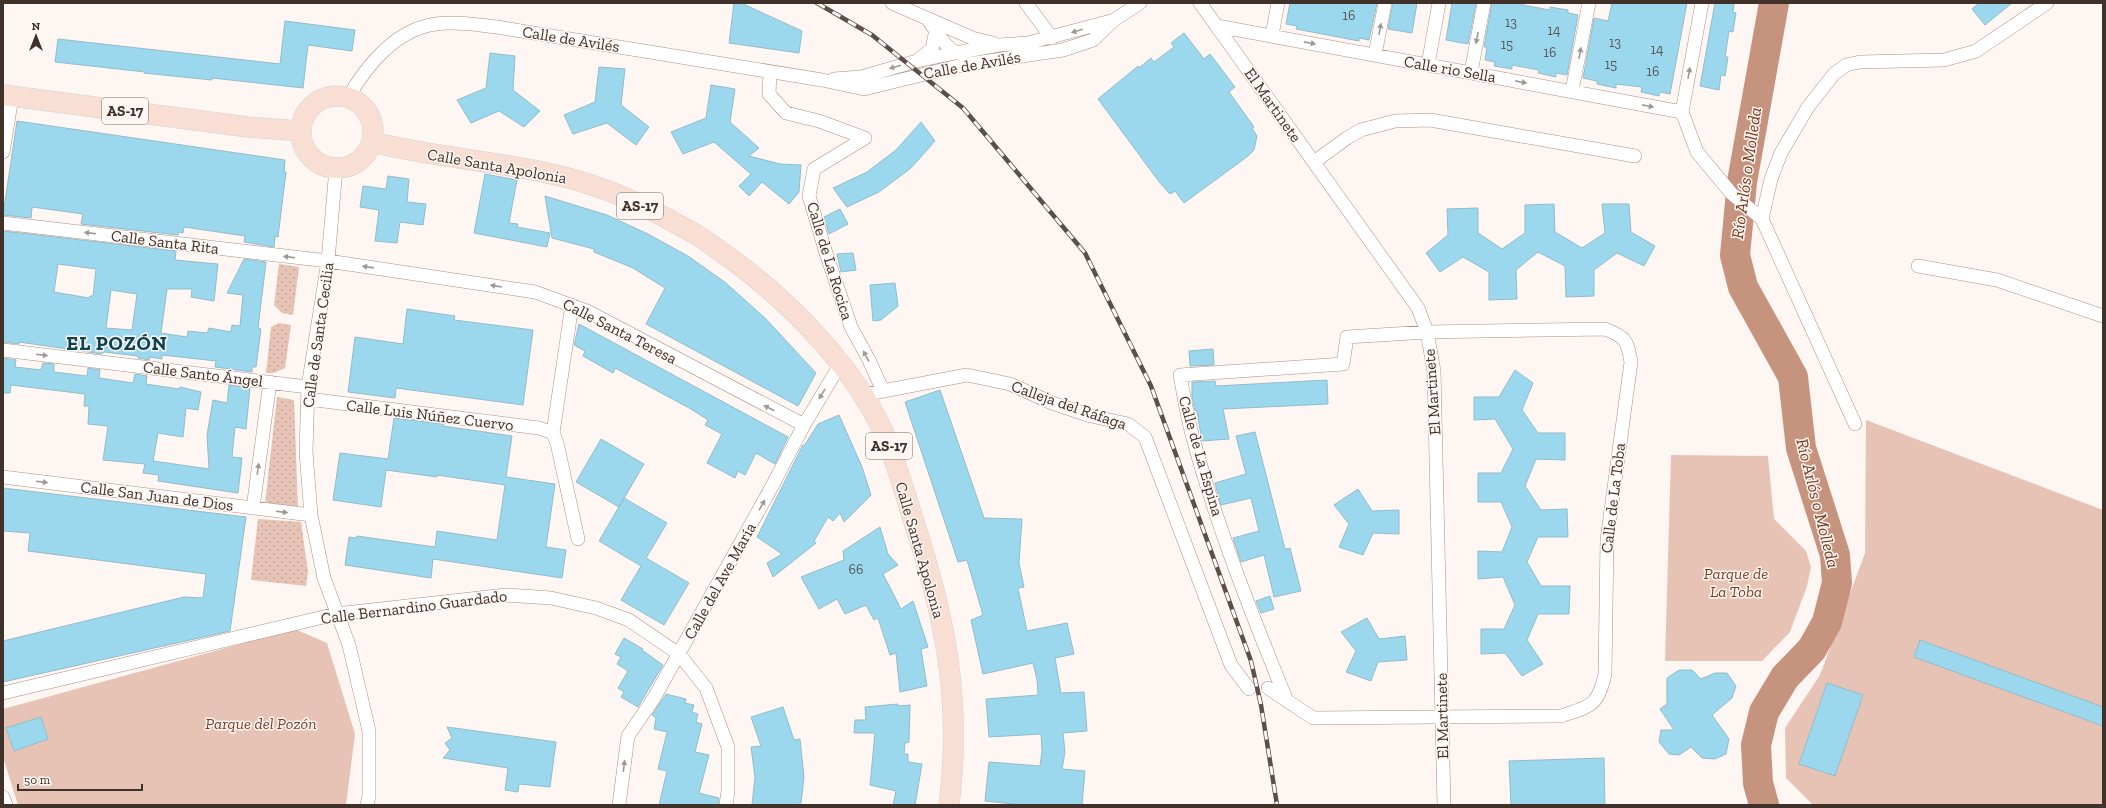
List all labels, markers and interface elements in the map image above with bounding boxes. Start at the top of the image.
house number: 16 [1343,7,1355,24]
house number: 13 [1505,14,1517,31]
north arrow [16,16,56,56]
text: N [32,20,41,33]
street label: Calle de Avilés [521,22,621,56]
house number: 14 [1548,22,1561,39]
one-way arrow [1377,23,1383,35]
one-way arrow [1070,28,1083,34]
one-way arrow [1474,32,1480,44]
house number: 13 [1609,34,1621,51]
house number: 15 [1501,36,1513,53]
one-way arrow [1304,40,1316,46]
house number: 14 [1651,41,1664,58]
house number: 16 [1544,44,1556,61]
street label: Calle de Avilés [922,47,1022,83]
one-way arrow [1577,47,1583,59]
street label: Calle rio Sella [1403,52,1498,86]
house number: 15 [1605,56,1617,73]
house number: 16 [1647,63,1659,80]
one-way arrow [888,64,900,70]
street label: El Martinete [1240,64,1306,146]
one-way arrow [1686,67,1692,80]
one-way arrow [1515,79,1527,85]
road number: AS-17 [102,98,148,124]
one-way arrow [1642,103,1655,109]
water label: Río Arlós o Molleda [1727,106,1765,240]
street label: Calle Santa Apolonia [426,144,568,188]
road number: AS-17 [617,193,663,219]
street label: Calle de La Rocica [803,200,857,323]
street label: Calle Santa Rita [110,226,220,258]
one-way arrow [84,230,96,236]
one-way arrow [283,254,295,260]
street label: Calle de Santa Cecilia [298,261,338,409]
one-way arrow [362,264,374,270]
one-way arrow [490,283,502,289]
street label: Calle Santa Teresa [560,294,680,368]
district label: EL POZÓN [66,331,168,355]
street label: El Martinete [1420,348,1444,436]
one-way arrow [863,350,870,362]
one-way arrow [36,352,48,358]
street label: Calle Santo Ángel [142,357,264,391]
street label: Calleja del Ráfaga [1009,376,1129,434]
one-way arrow [819,388,826,400]
street label: Calle de La Espina [1175,394,1227,519]
street label: Calle Luis Núñez Cuervo [345,395,515,435]
one-way arrow [763,405,775,411]
road number: AS-17 [866,433,912,459]
water label: Río Arlós o Molleda [1792,436,1844,570]
street label: Calle de La Toba [1597,442,1629,554]
one-way arrow [255,463,261,476]
street label: Calle San Juan de Dios [79,477,235,515]
one-way arrow [36,478,48,485]
street label: Calle Santa Apolonia [891,480,949,621]
one-way arrow [759,499,766,511]
one-way arrow [276,509,288,515]
street label: Calle del Ave María [680,519,760,643]
house number: 66 [849,561,863,578]
park label: Parque de La Toba [1704,564,1768,601]
street label: Calle Bernardino Guardado [320,586,508,628]
street label: El Martinete [1432,673,1452,759]
park label: Parque del Pozón [205,714,317,733]
one-way arrow [621,760,627,772]
scale bar [18,766,142,792]
text: 50 m [24,773,51,787]

